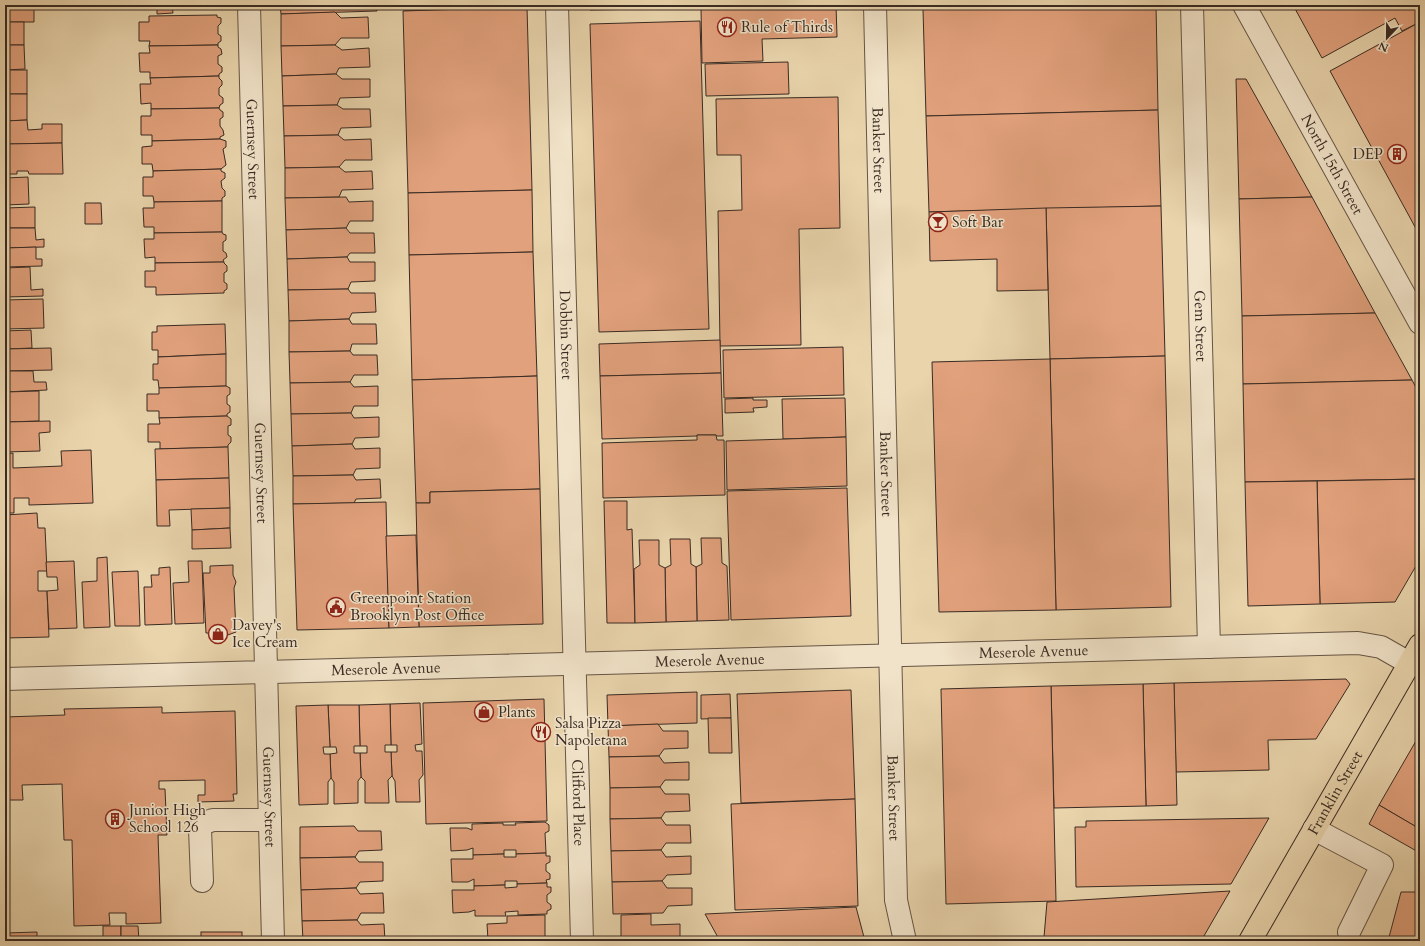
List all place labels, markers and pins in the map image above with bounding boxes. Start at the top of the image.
restaurant icon: Rule of Thirds [716,16,738,38]
place label: Rule of Thirds [741,17,833,37]
building icon: DEP [1386,143,1408,165]
place label: DEP [1353,144,1383,164]
bar icon: Soft Bar [927,211,949,233]
place label: Soft Bar [952,212,1004,232]
place label: Greenpoint Station Brooklyn Post Office [350,588,485,625]
public building icon: Greenpoint Station Brooklyn Post Office [325,596,347,618]
place label: Davey's Ice Cream [232,615,298,652]
shop icon: Davey's Ice Cream [207,623,229,645]
shop icon: Plants [473,701,495,723]
place label: Plants [498,702,535,722]
place label: Salsa Pizza Napoletana [555,713,628,750]
restaurant icon: Salsa Pizza Napoletana [530,721,552,743]
place label: Junior High School 126 [127,800,207,837]
building icon: Junior High School 126 [104,808,126,830]

